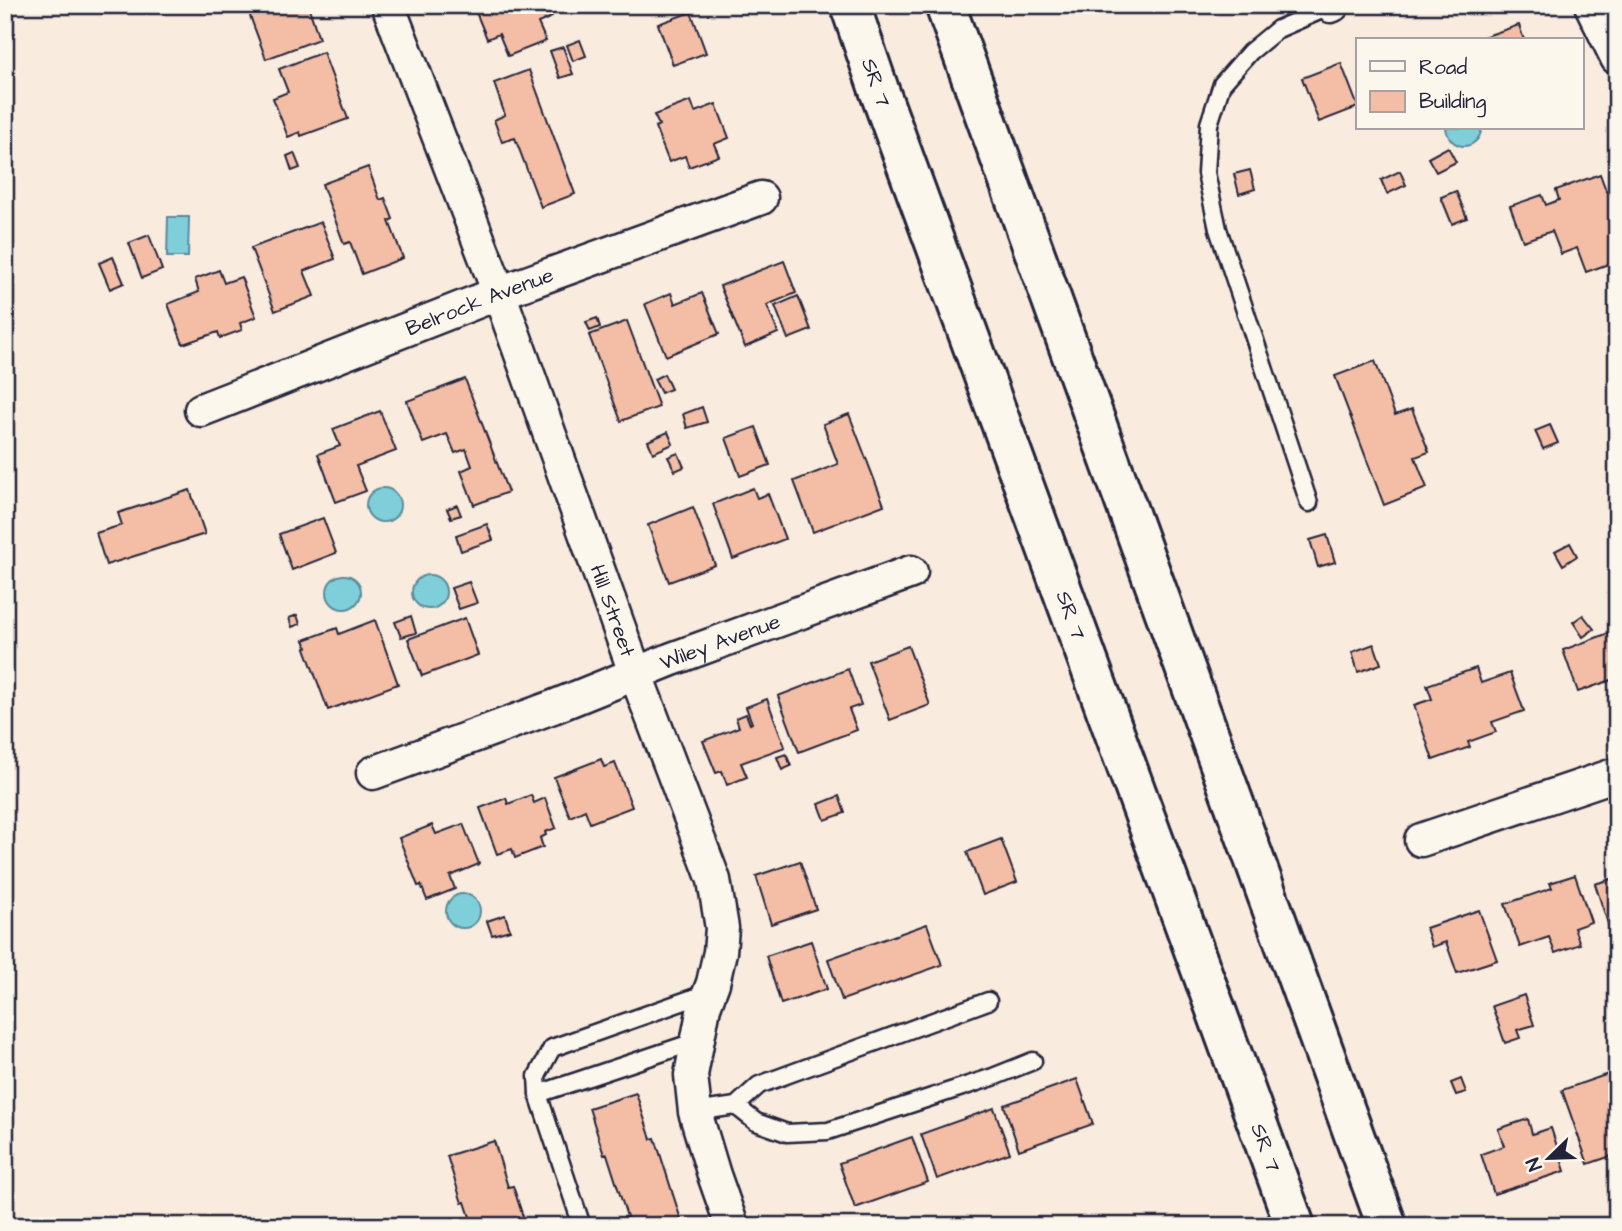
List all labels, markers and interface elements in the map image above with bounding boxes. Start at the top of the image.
legend [1356,38,1584,130]
text: Road [1419,53,1467,82]
street label: SR 7 [855,54,899,111]
text: Building [1419,87,1487,118]
street label: Belrock Avenue [401,260,557,343]
street label: Hill Street [583,561,643,661]
street label: SR 7 [1049,587,1093,644]
street label: Wiley Avenue [655,606,784,677]
street label: SR 7 [1244,1119,1288,1176]
north arrow [1514,1122,1584,1192]
text: N [1520,1153,1549,1175]

